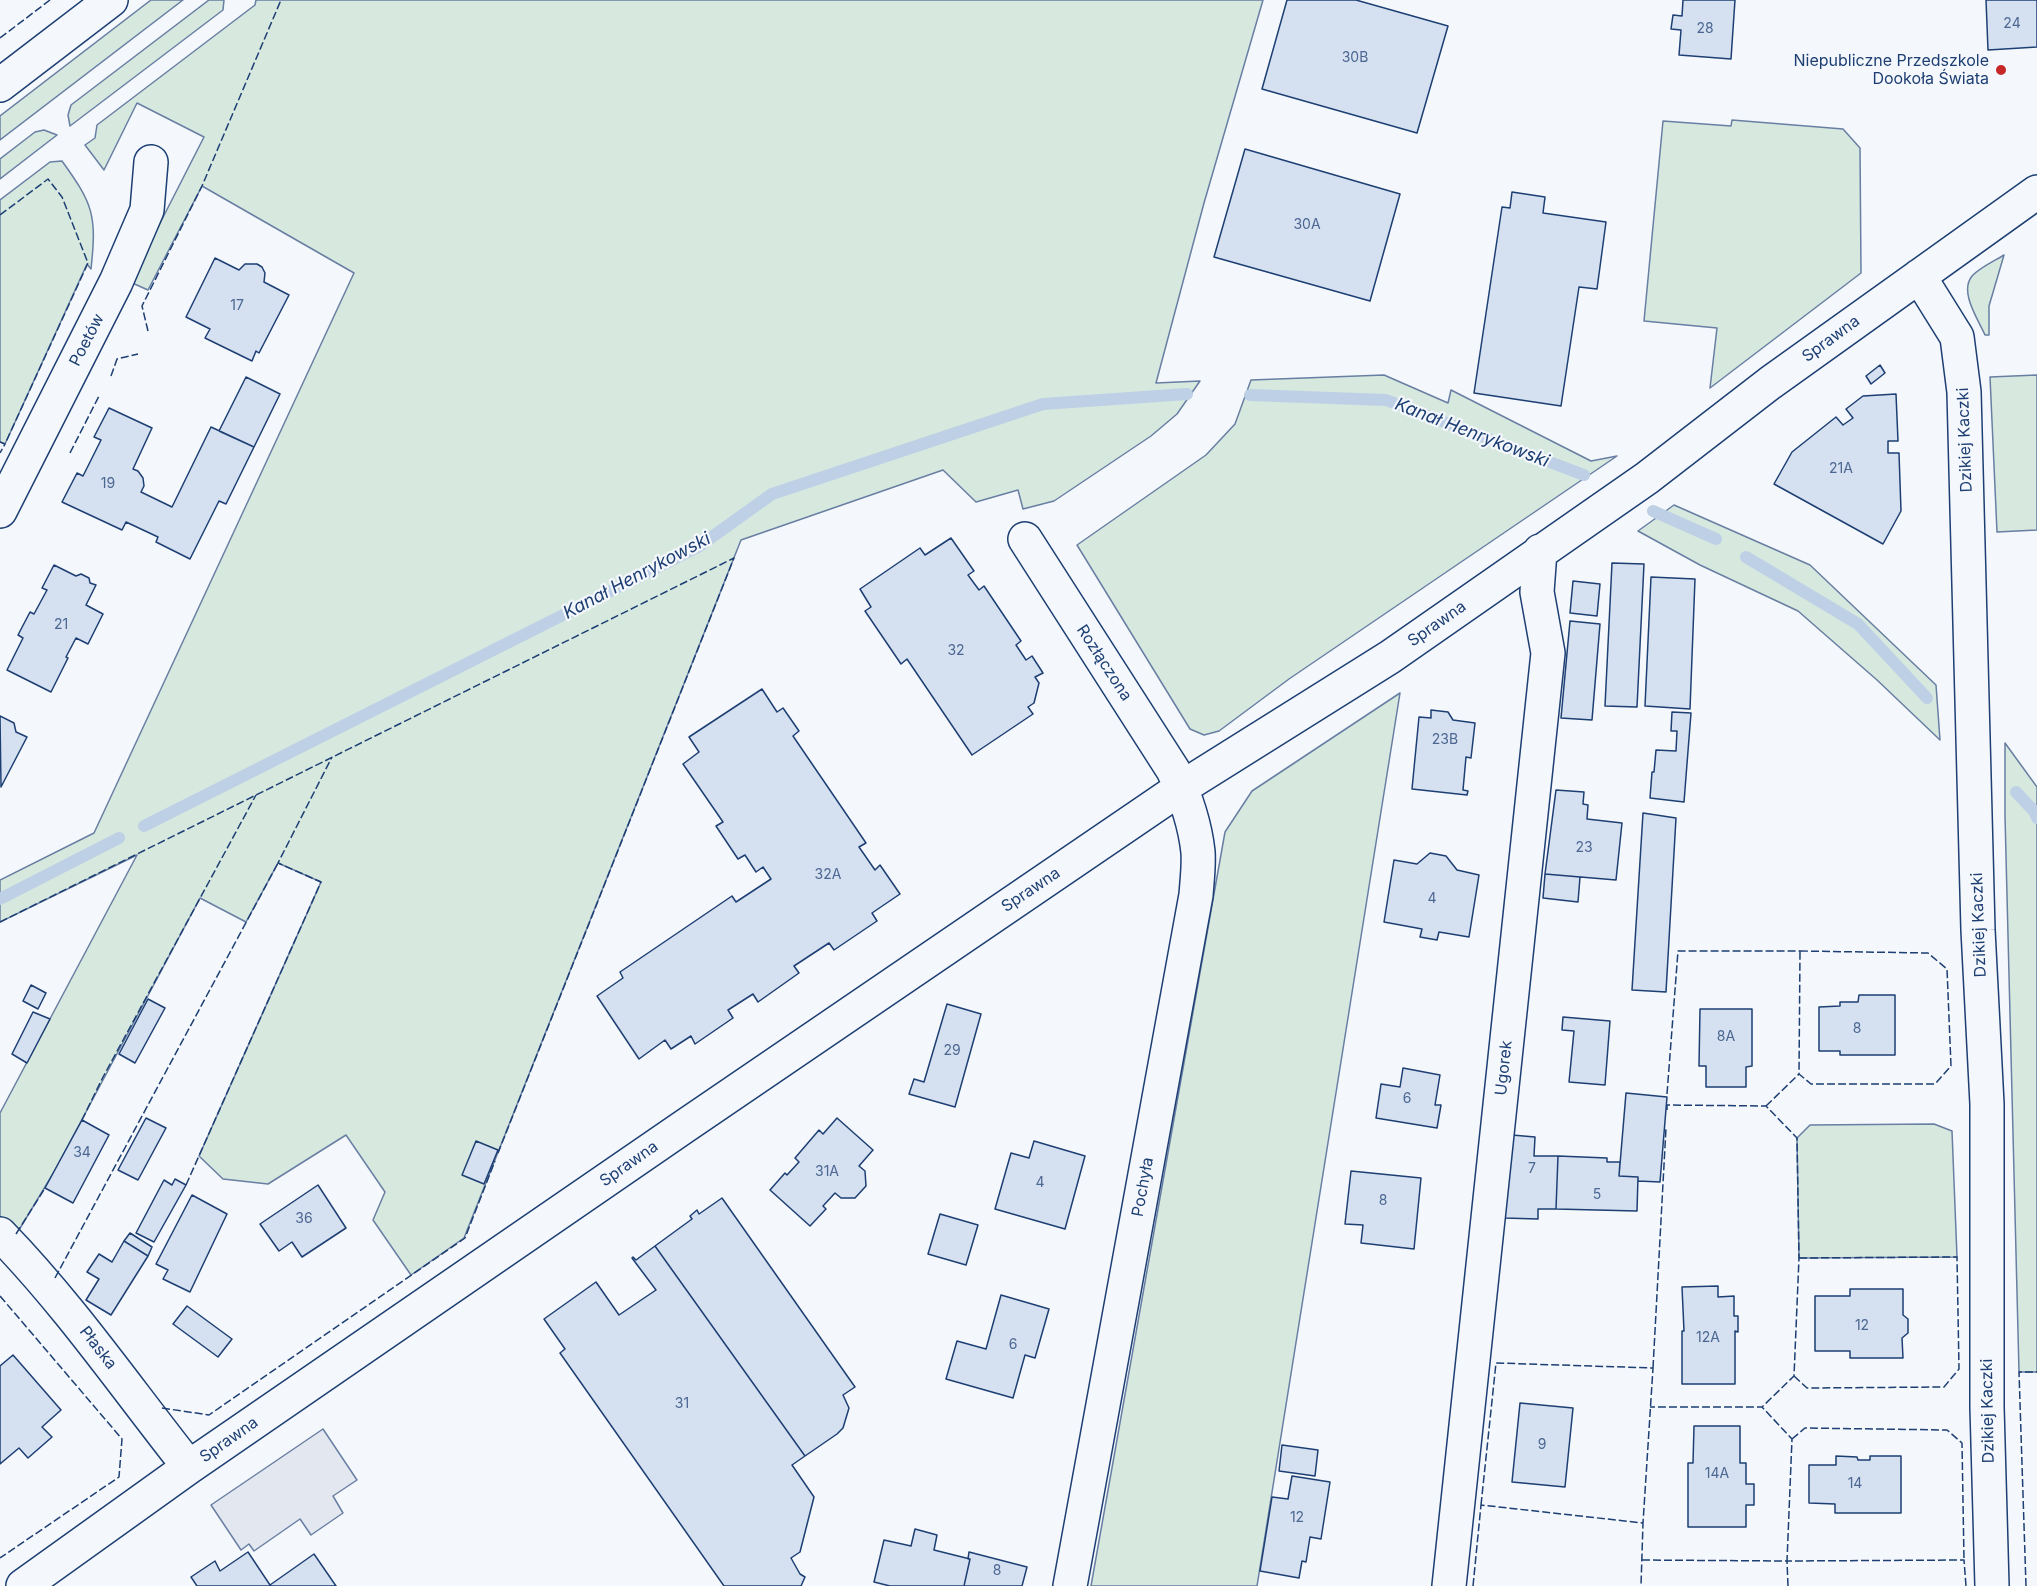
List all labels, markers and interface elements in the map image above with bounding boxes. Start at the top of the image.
house number: 24 [2003,16,2021,32]
house number: 28 [1696,21,1714,37]
house number: 30B [1342,50,1368,66]
place label: Niepubliczne Przedszkole Dookoła Świata [1793,51,1989,89]
marker: Niepubliczne Przedszkole Dookoła Świata [1994,63,2008,77]
house number: 30A [1293,217,1321,233]
house number: 17 [230,298,244,314]
street label: Poetów [66,310,108,370]
street label: Sprawna [1798,312,1864,366]
street label: Dzikiej Kaczki [1954,387,1976,493]
water label: Kanał Henrykowski [1392,394,1552,472]
house number: 21A [1829,461,1853,477]
house number: 19 [101,476,115,492]
water label: Kanał Henrykowski [560,528,714,624]
street label: Sprawna [1404,597,1470,651]
house number: 21 [54,617,68,633]
street label: Rozłączona [1072,621,1136,705]
house number: 32 [947,643,965,659]
house number: 23B [1432,732,1458,748]
house number: 23 [1575,840,1593,856]
street label: Sprawna [998,863,1064,917]
house number: 32A [815,867,841,883]
street label: Dzikiej Kaczki [1968,872,1990,978]
house number: 4 [1427,891,1437,907]
house number: 8 [1853,1021,1861,1037]
house number: 8A [1717,1029,1735,1045]
street label: Ugorek [1492,1040,1516,1096]
house number: 29 [943,1043,961,1059]
house number: 6 [1403,1091,1411,1107]
street label: Sprawna [596,1137,662,1191]
house number: 34 [73,1145,91,1161]
street label: Pochyła [1128,1156,1158,1218]
house number: 7 [1528,1161,1536,1177]
house number: 31A [815,1164,839,1180]
house number: 4 [1035,1175,1045,1191]
house number: 5 [1593,1187,1601,1203]
house number: 8 [1379,1193,1387,1209]
house number: 36 [295,1211,313,1227]
house number: 12 [1855,1318,1869,1334]
street label: Płaska [75,1323,121,1373]
house number: 12A [1696,1330,1720,1346]
house number: 6 [1009,1337,1017,1353]
street label: Dzikiej Kaczki [1977,1358,1999,1464]
house number: 31 [675,1396,689,1412]
street label: Sprawna [196,1413,262,1467]
house number: 9 [1538,1437,1546,1453]
house number: 14A [1705,1466,1729,1482]
house number: 14 [1848,1476,1862,1492]
house number: 12 [1290,1510,1304,1526]
house number: 8 [993,1563,1001,1579]

